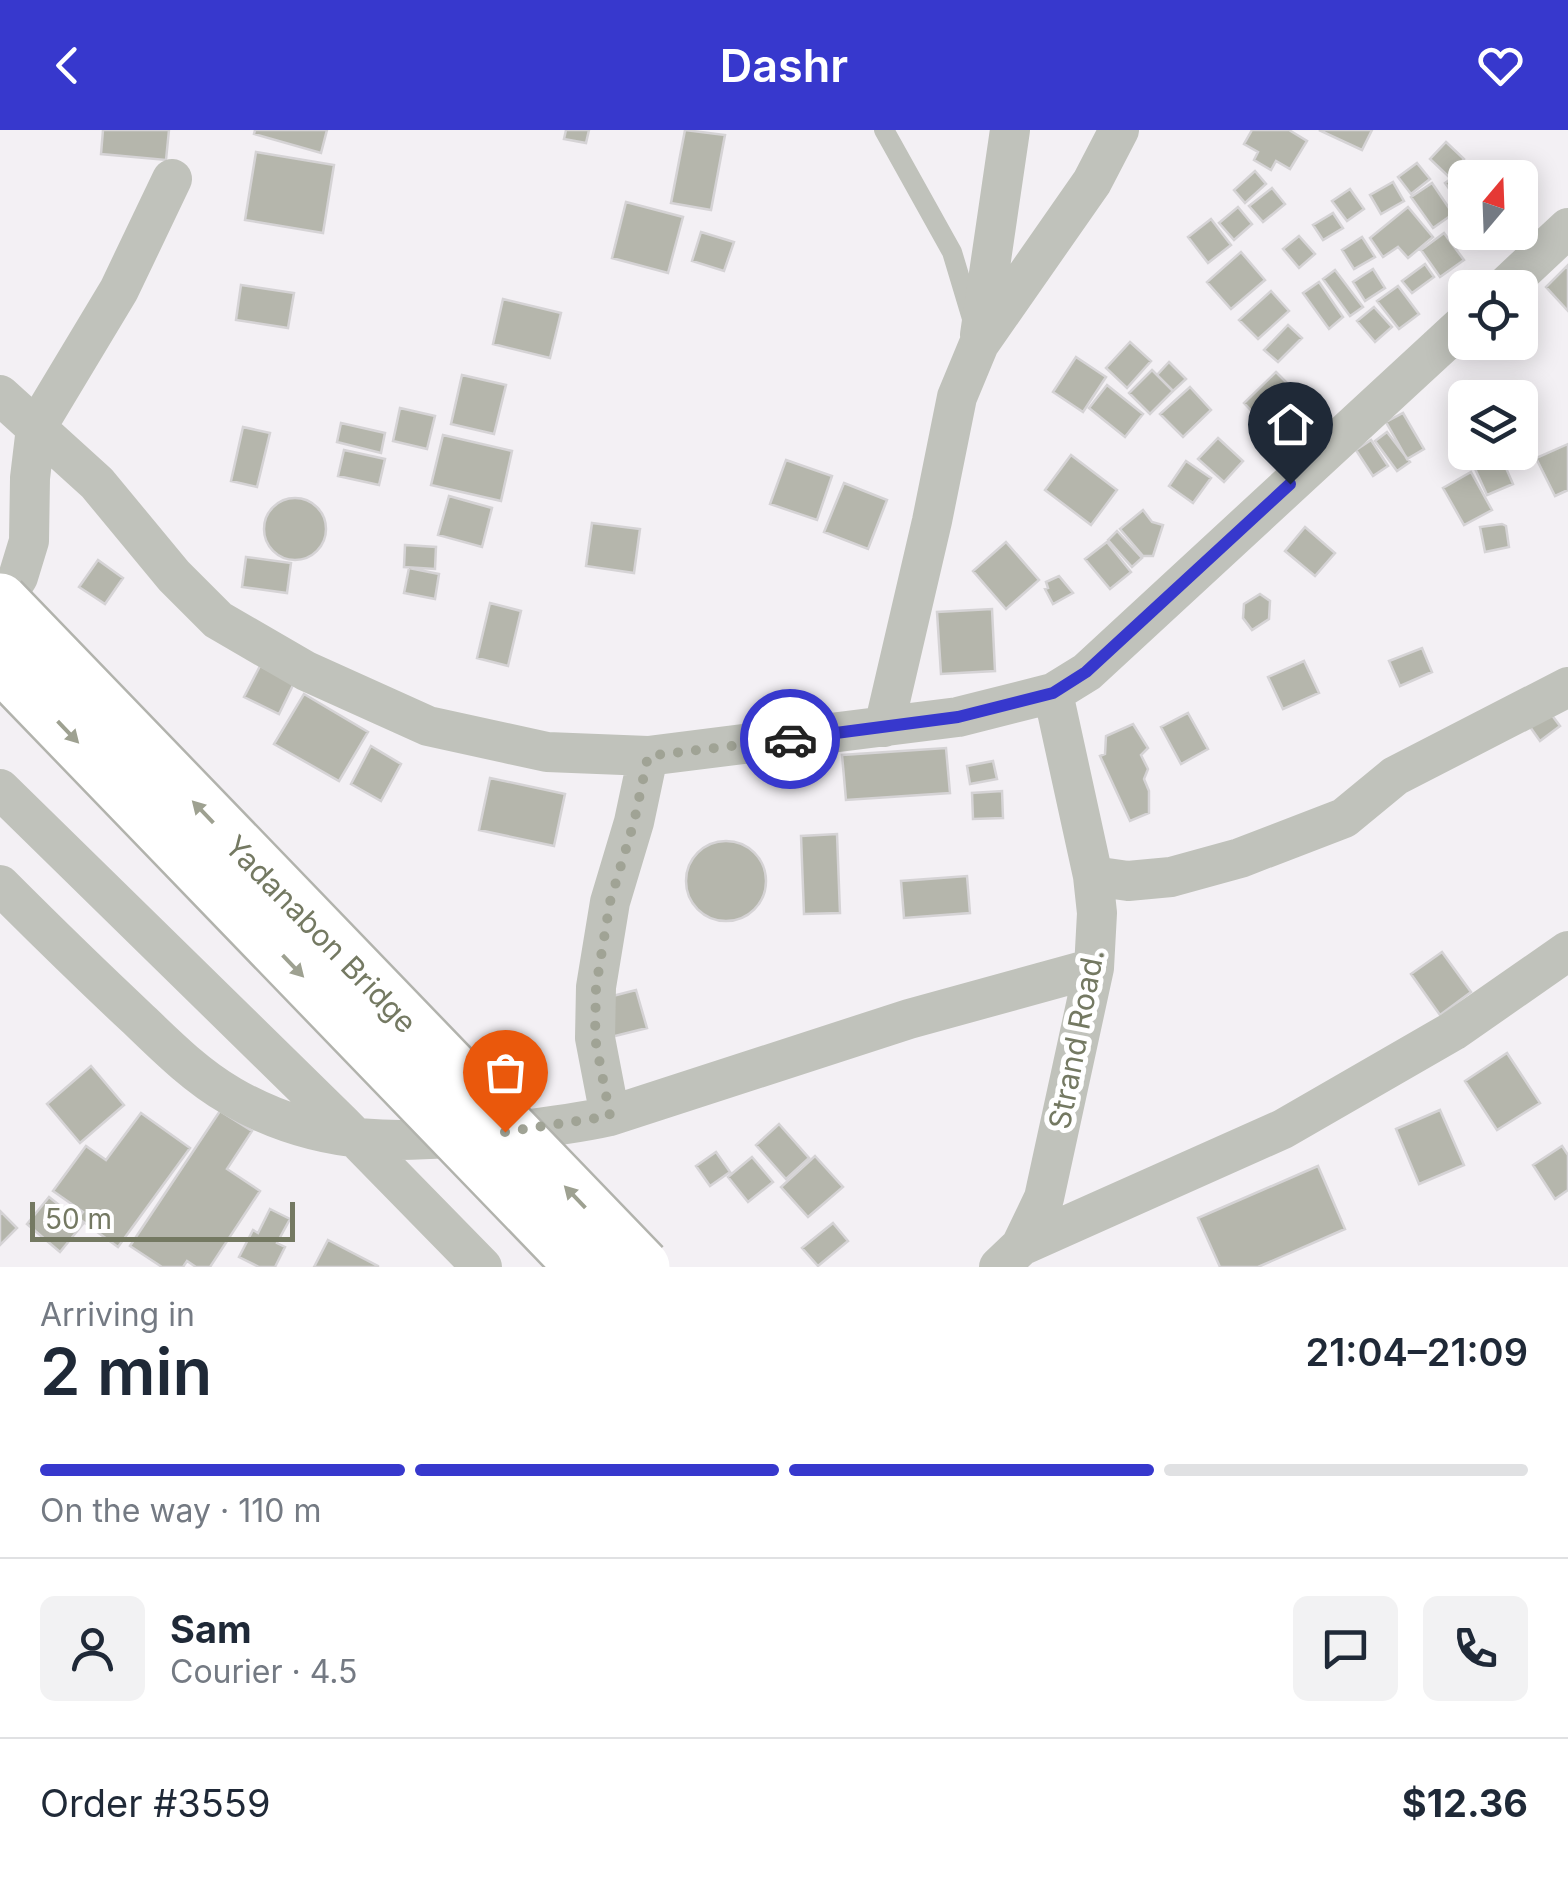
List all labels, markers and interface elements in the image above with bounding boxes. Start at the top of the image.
icon: back [40,38,95,93]
text: Dashr [720,38,848,93]
icon: heart [1473,38,1528,93]
north arrow [1448,160,1538,250]
map controls [1448,160,1538,470]
button: locate [1448,270,1538,360]
button: layers [1448,380,1538,470]
pin [1248,382,1333,485]
icon: home [1263,397,1318,452]
courier [740,689,840,789]
icon: car [763,712,818,767]
one-way arrow [56,720,79,744]
one-way arrow [192,800,216,824]
street label: Yadanabon Bridge [218,828,424,1040]
street label: Strand Road. [1041,946,1111,1132]
one-way arrow [281,954,305,978]
pin [463,1030,548,1133]
icon: bag [478,1045,533,1100]
one-way arrow [564,1185,587,1209]
scale bar [30,1197,295,1242]
text: 50 m [45,1202,112,1236]
text: Arriving in [40,1295,195,1334]
text: 21:04–21:09 [1306,1329,1528,1375]
text: 2 min [40,1332,212,1411]
text: On the way · 110 m [40,1491,322,1530]
button: person [40,1596,145,1701]
button: chat [1293,1596,1398,1701]
button: phone [1423,1596,1528,1701]
text: Sam [170,1606,252,1652]
text: Courier · 4.5 [170,1652,358,1691]
text: Order #3559 [40,1780,270,1826]
text: $12.36 [1402,1780,1528,1826]

